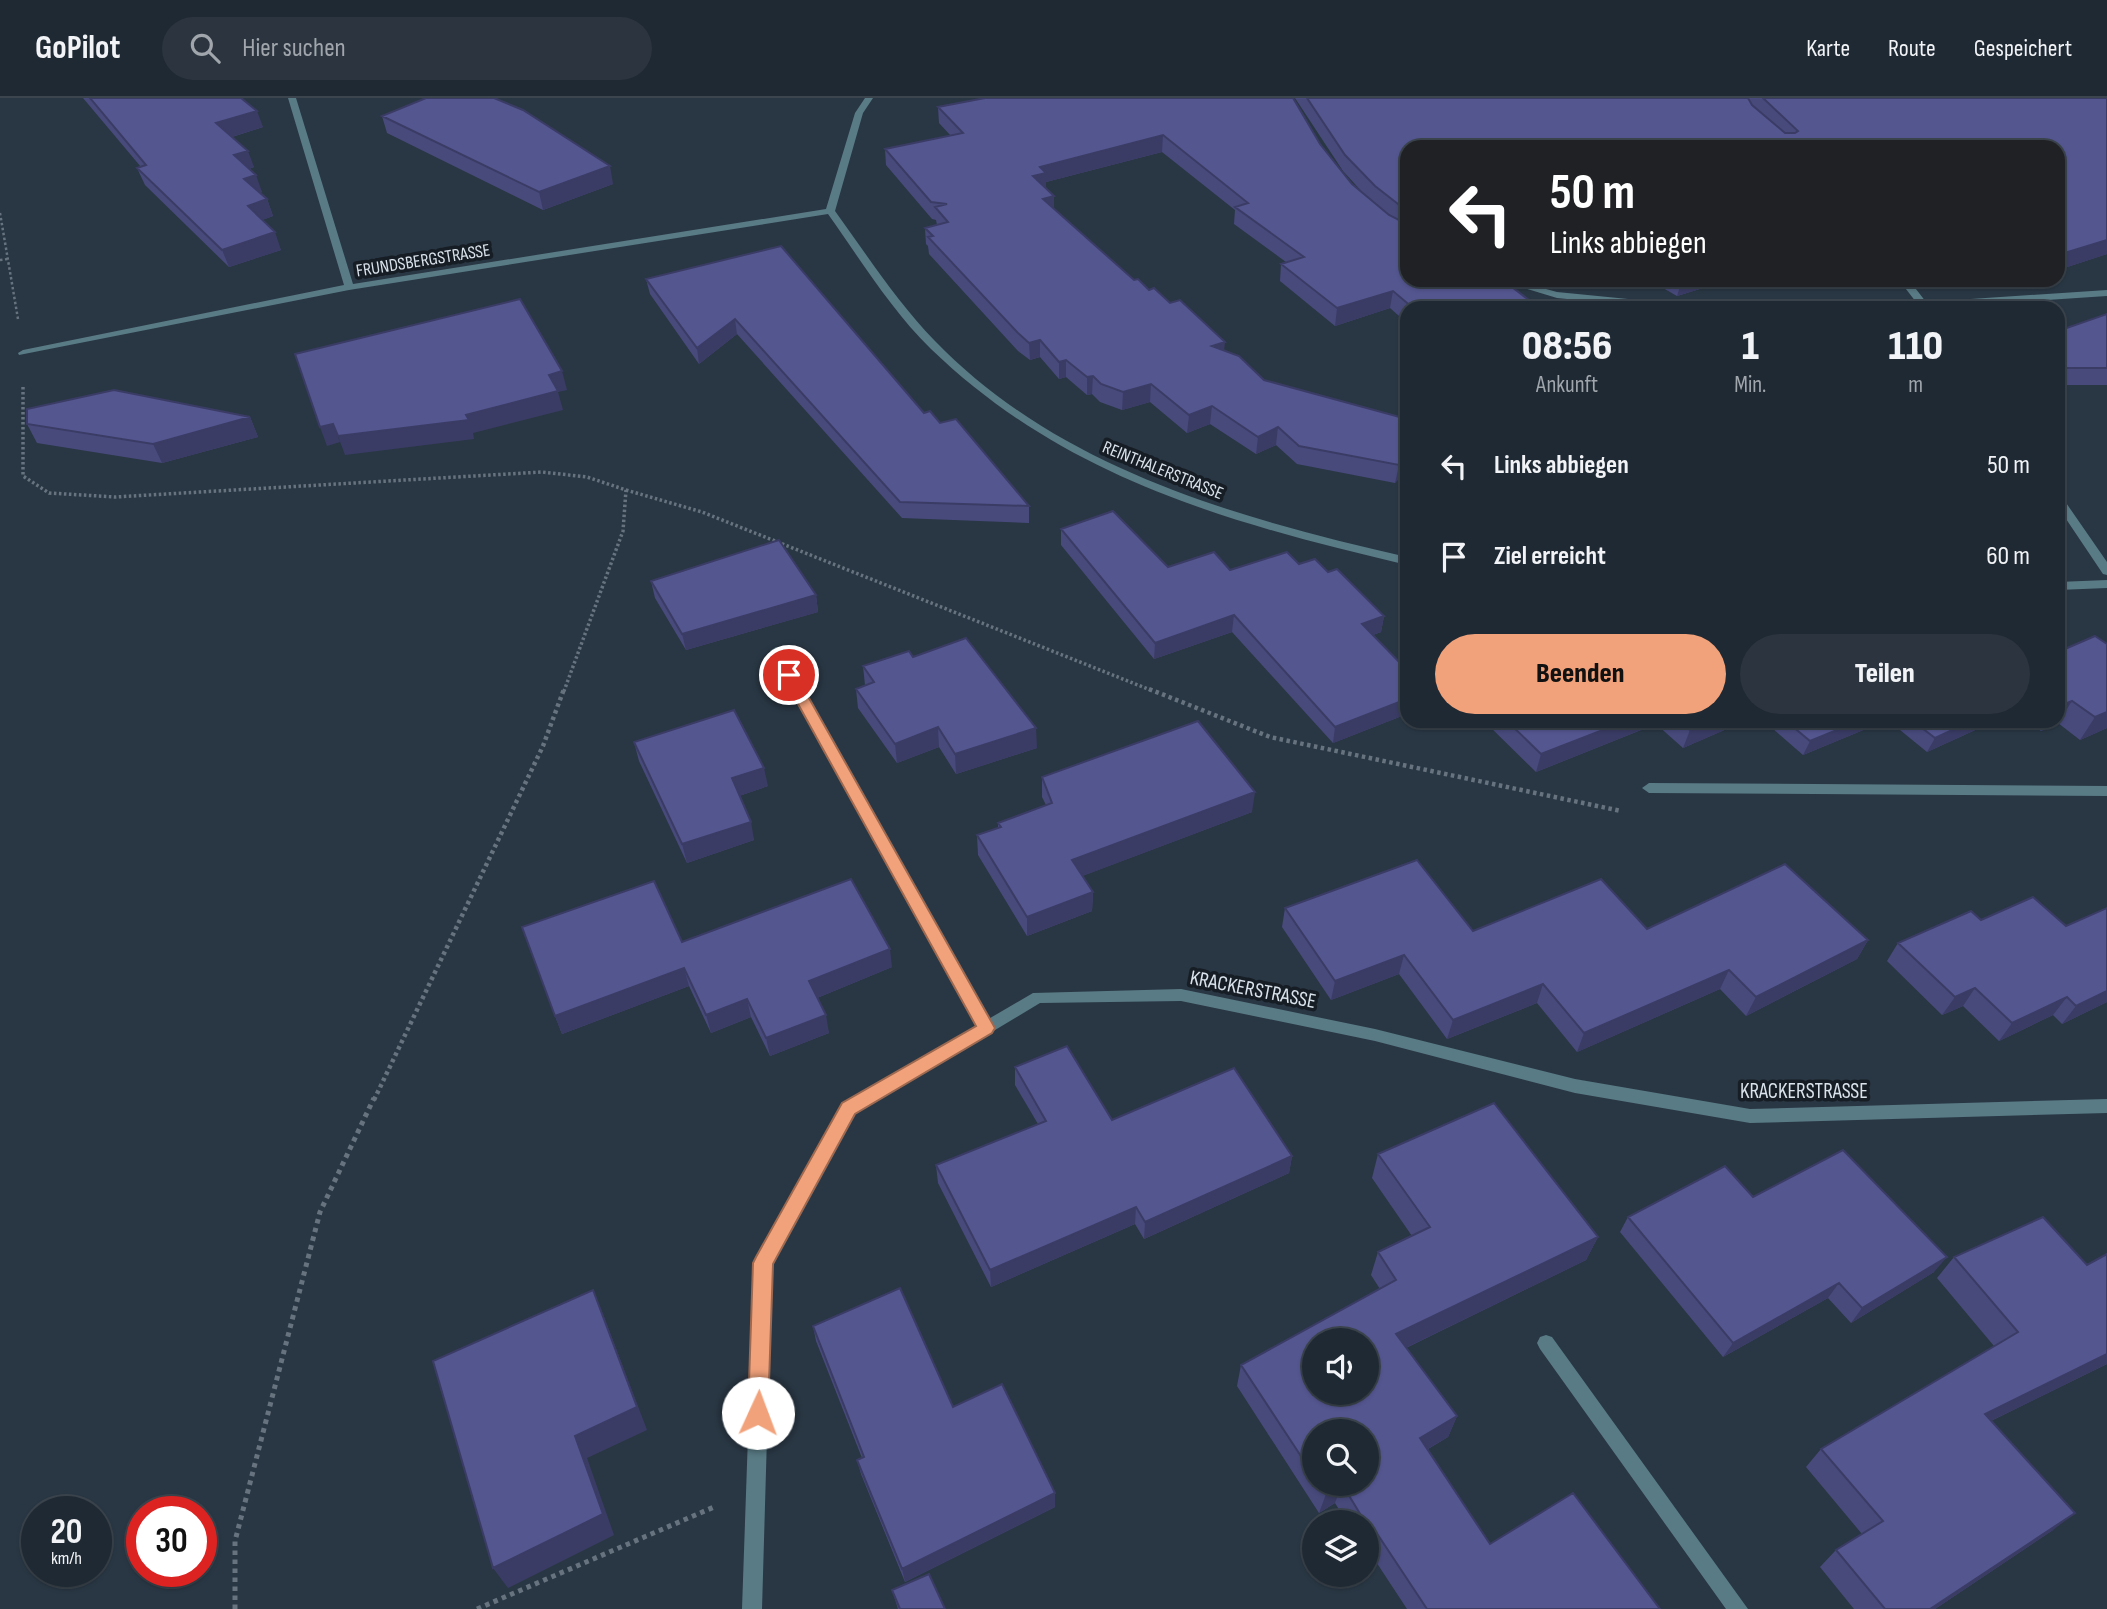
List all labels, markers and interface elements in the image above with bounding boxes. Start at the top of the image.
search box [162,17,652,80]
text: GoPilot [35,28,120,68]
icon: search [186,29,224,67]
text: Hier suchen [242,33,346,64]
text: Karte [1806,34,1850,63]
text: Route [1888,34,1936,63]
text: Gespeichert [1974,34,2072,63]
text: 50 m [1550,164,1635,223]
icon: left [1435,168,1526,259]
text: Links abbiegen [1550,224,1707,263]
street label: FRUNDSBERGSTRASSE [354,240,492,281]
text: 08:56 [1522,321,1612,372]
text: 1 [1742,321,1759,372]
text: 110 [1888,321,1943,372]
text: Ankunft [1536,371,1598,399]
text: Min. [1734,371,1766,399]
text: m [1908,371,1923,399]
street label: REINTHALERSTRASSE [1099,437,1226,504]
icon: left [1435,447,1473,485]
text: Links abbiegen [1494,450,1629,481]
text: 50 m [1987,450,2030,481]
icon: arrive [1435,538,1473,576]
text: Ziel erreicht [1494,541,1606,572]
text: 60 m [1986,541,2030,572]
button: Beenden [1435,634,1726,714]
button: Teilen [1740,634,2030,714]
pin [759,645,819,705]
icon: arrive [770,656,808,694]
street label: KRACKERSTRASSE [1188,965,1318,1014]
street label: KRACKERSTRASSE [1740,1079,1868,1104]
map controls [1302,1328,1379,1587]
button: sound [1302,1328,1379,1405]
position arrow [721,1376,795,1450]
button: search [1302,1419,1379,1496]
speed limit sign: 30 [126,1496,217,1587]
button: layers [1302,1510,1379,1587]
text: 20 [51,1511,83,1554]
text: km/h [51,1548,82,1569]

